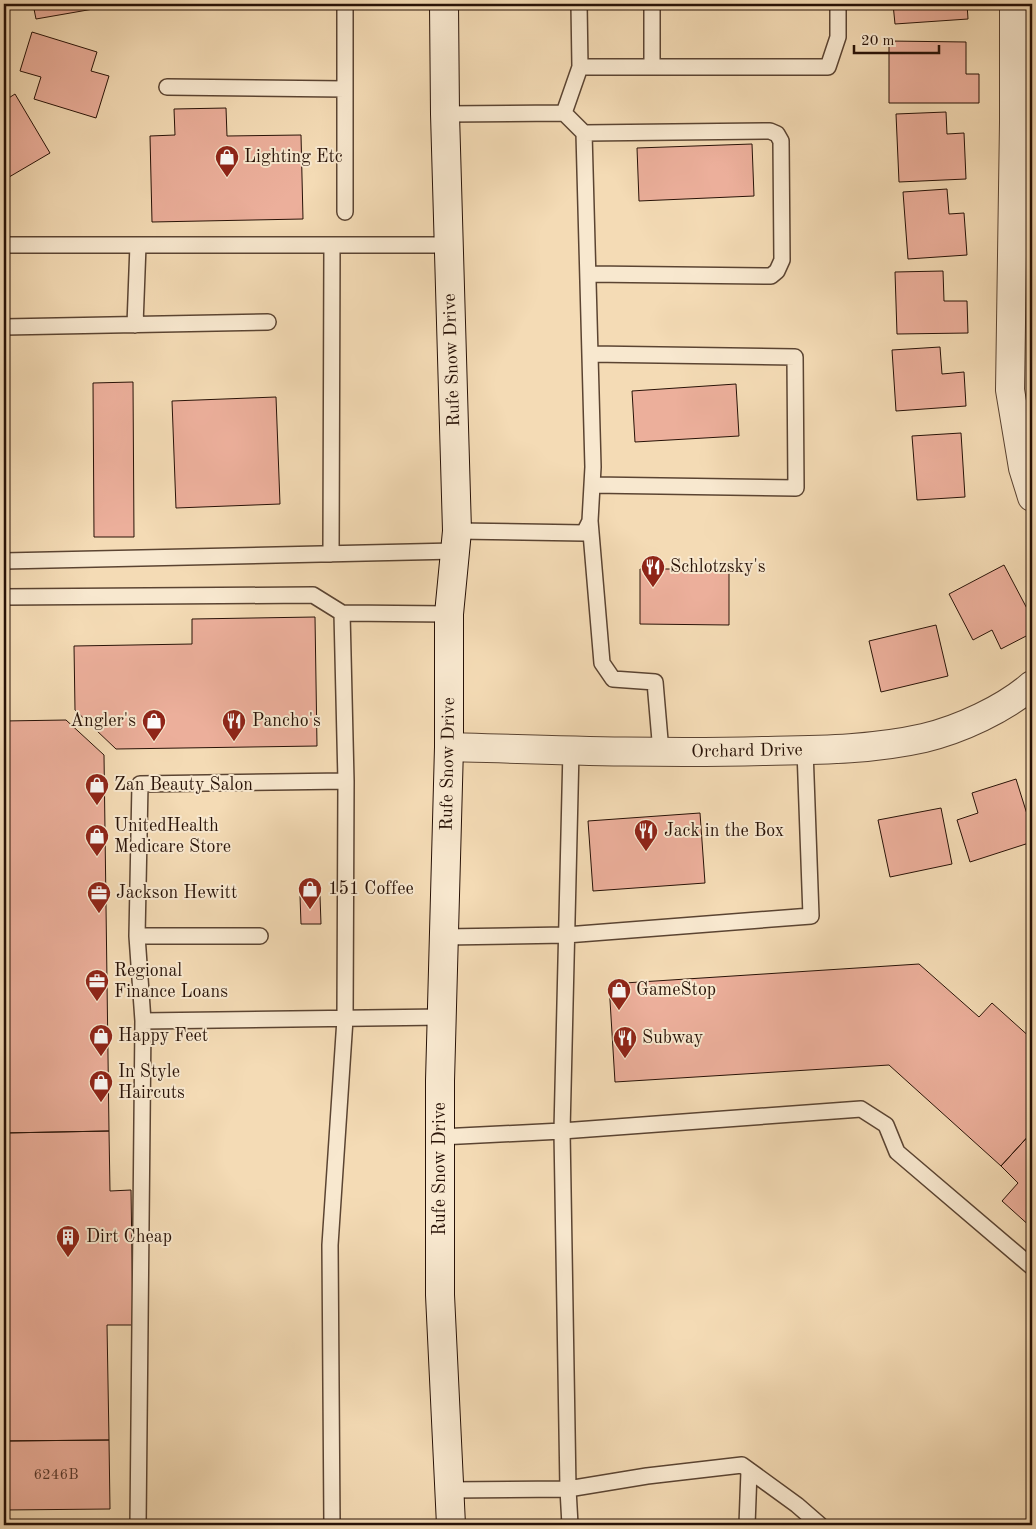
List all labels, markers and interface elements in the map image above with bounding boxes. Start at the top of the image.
scale bar [854,22,938,54]
text: 20 m [861,34,895,49]
shop icon: Lighting Etc [214,144,240,178]
place label: Lighting Etc [244,148,343,166]
street label: Rufe Snow Drive [441,293,463,427]
restaurant icon: Schlotzsky's [640,554,666,588]
place label: Schlotzsky's [670,558,766,576]
street label: Rufe Snow Drive [438,697,458,831]
shop icon: Angler's [141,708,167,742]
restaurant icon: Pancho's [221,708,247,742]
place label: Angler's [70,712,136,730]
place label: Pancho's [252,712,321,730]
street label: Orchard Drive [691,741,803,761]
shop icon: Zan Beauty Salon [84,772,110,806]
place label: Zan Beauty Salon [114,776,253,794]
place label: UnitedHealth Medicare Store [114,817,231,856]
restaurant icon: Jack in the Box [633,818,659,852]
place label: Jack in the Box [664,822,784,840]
shop icon: UnitedHealth Medicare Store [84,823,110,857]
shop icon: 151 Coffee [297,876,323,910]
office icon: Jackson Hewitt [86,880,112,914]
place label: 151 Coffee [328,880,414,898]
place label: Jackson Hewitt [116,884,237,902]
place label: Regional Finance Loans [114,962,228,1001]
office icon: Regional Finance Loans [84,968,110,1002]
shop icon: GameStop [606,977,632,1011]
place label: GameStop [636,981,716,999]
shop icon: Happy Feet [88,1023,114,1057]
restaurant icon: Subway [612,1025,638,1059]
place label: Happy Feet [118,1027,208,1045]
place label: Subway [642,1029,704,1047]
place label: In Style Haircuts [118,1063,185,1102]
shop icon: In Style Haircuts [88,1069,114,1103]
street label: Rufe Snow Drive [431,1102,449,1236]
building icon: Dirt Cheap [55,1224,81,1258]
place label: Dirt Cheap [86,1228,172,1246]
house number: 6246B [33,1468,79,1483]

